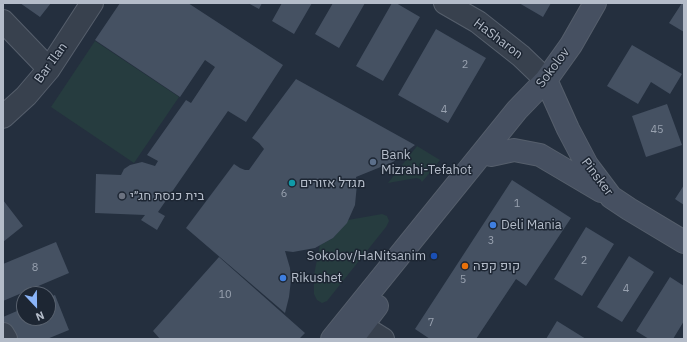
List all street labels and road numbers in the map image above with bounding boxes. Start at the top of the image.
street label: HaSharon [470,16,526,62]
street label: Bar Ilan [31,40,71,86]
street label: Sokolov [533,45,573,91]
street label: Pinsker [578,155,616,199]

